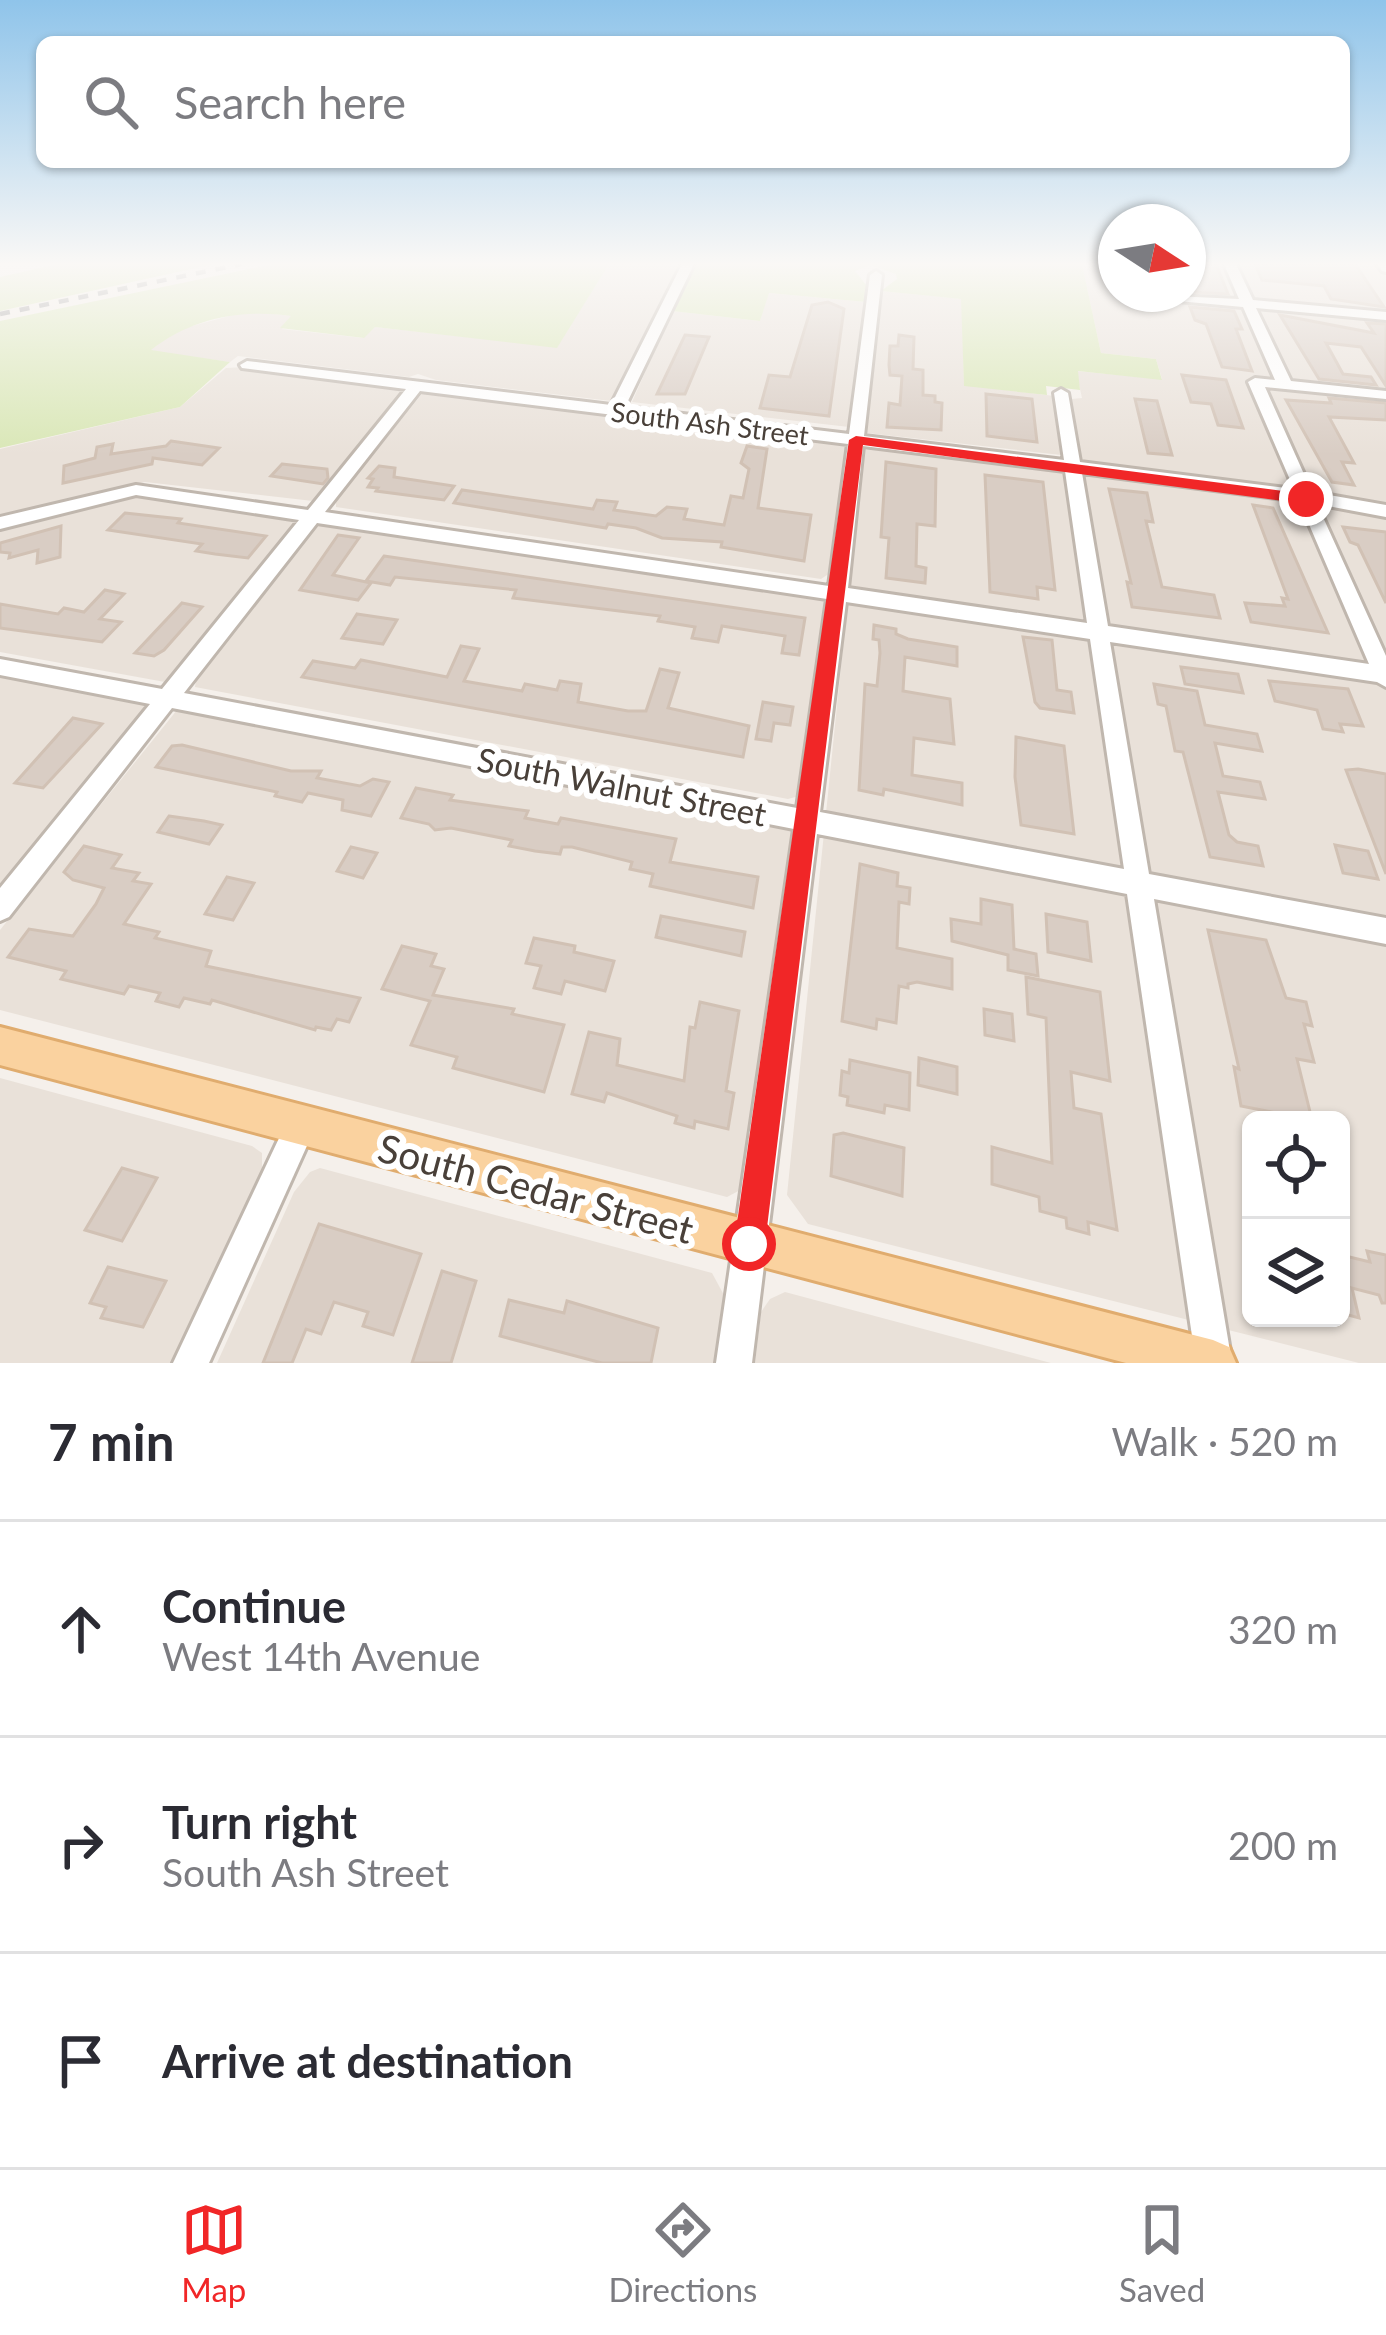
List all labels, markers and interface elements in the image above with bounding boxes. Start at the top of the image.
search box [36,36,1350,168]
icon: search [78,69,144,135]
text: Search here [174,75,406,129]
north arrow [1098,204,1206,312]
street label: South Ash Street [609,395,811,452]
route end [1279,472,1333,526]
street label: South Walnut Street [474,738,770,834]
map controls [1242,1111,1350,1327]
button: locate [1242,1111,1350,1219]
street label: South Cedar Street [373,1124,699,1252]
route start [722,1217,776,1271]
button: layers [1242,1219,1350,1327]
text: 7 min [48,1411,174,1472]
text: Walk · 520 m [1111,1418,1338,1464]
text: Continue [162,1579,346,1633]
icon: ahead [48,1596,114,1662]
text: 320 m [1228,1606,1338,1652]
text: West 14th Avenue [162,1633,480,1679]
text: Turn right [162,1795,357,1849]
icon: right [48,1812,114,1878]
text: 200 m [1228,1822,1338,1868]
text: South Ash Street [162,1849,449,1895]
icon: arrive [48,2028,114,2094]
text: Arrive at destination [162,2034,573,2088]
tab: Map [181,2197,247,2309]
tab: Directions [608,2197,757,2309]
tab: Saved [1119,2197,1205,2309]

